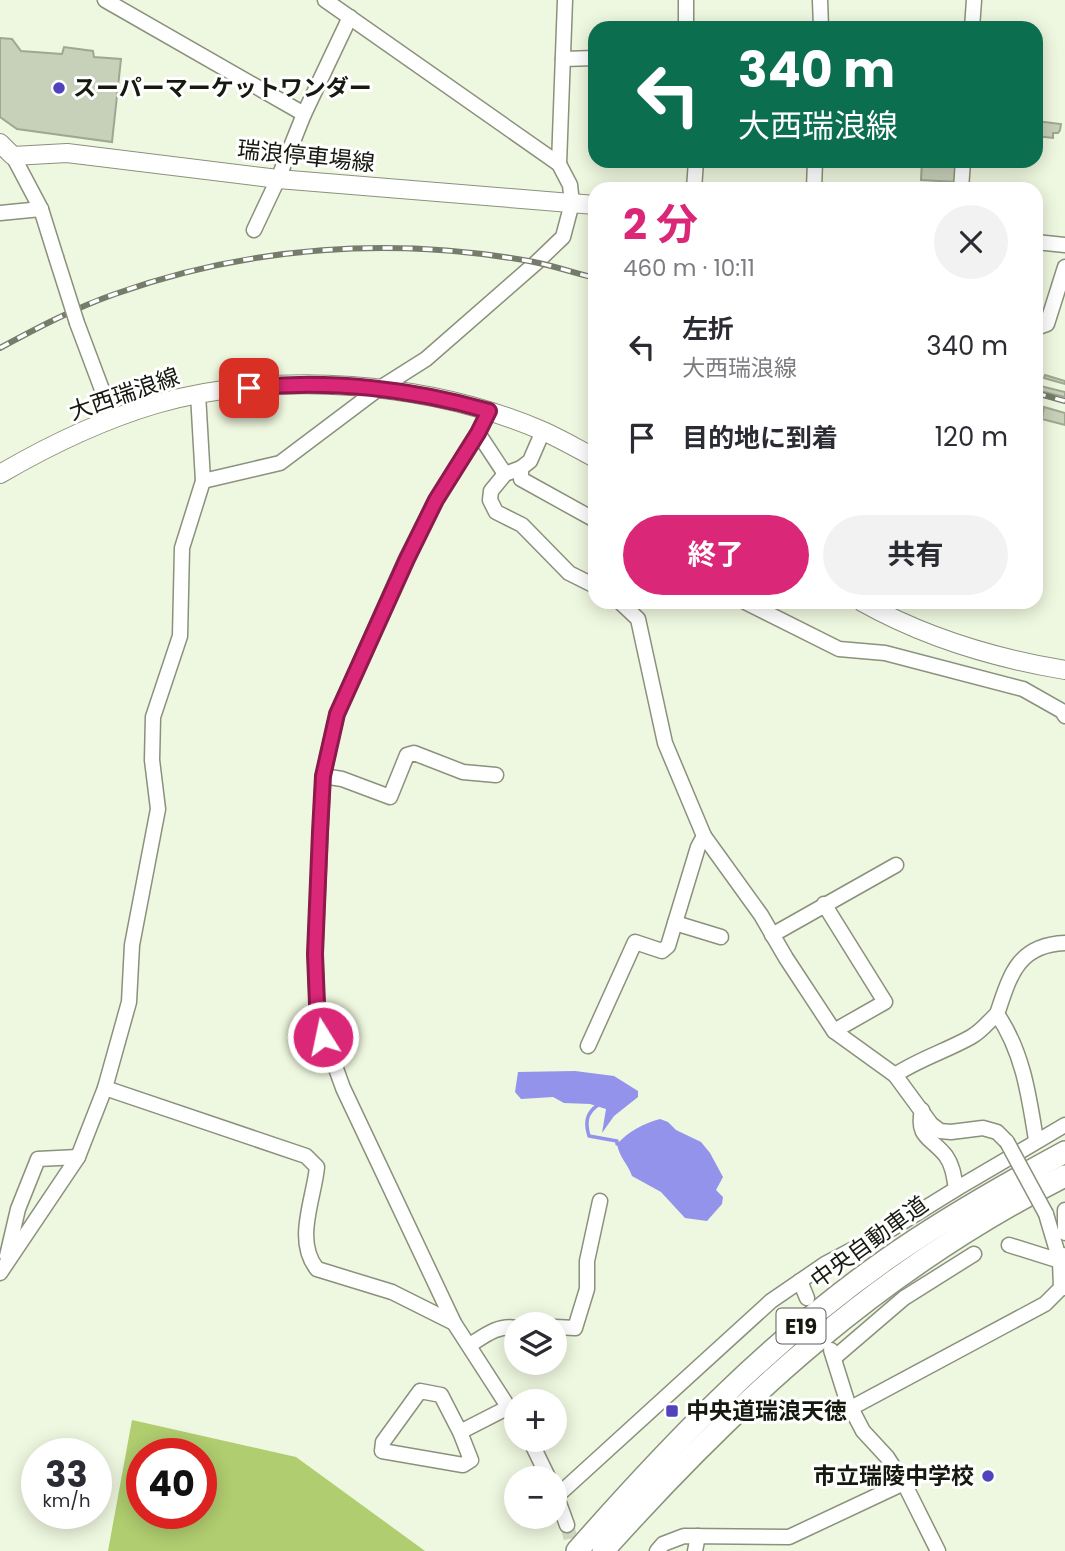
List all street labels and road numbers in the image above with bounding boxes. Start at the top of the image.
street label: 瑞浪停車場線 [236,133,376,179]
street label: 大西瑞浪線 [64,360,184,428]
street label: 中央自動車道 [804,1188,934,1296]
road number: E19 [776,1308,826,1344]

